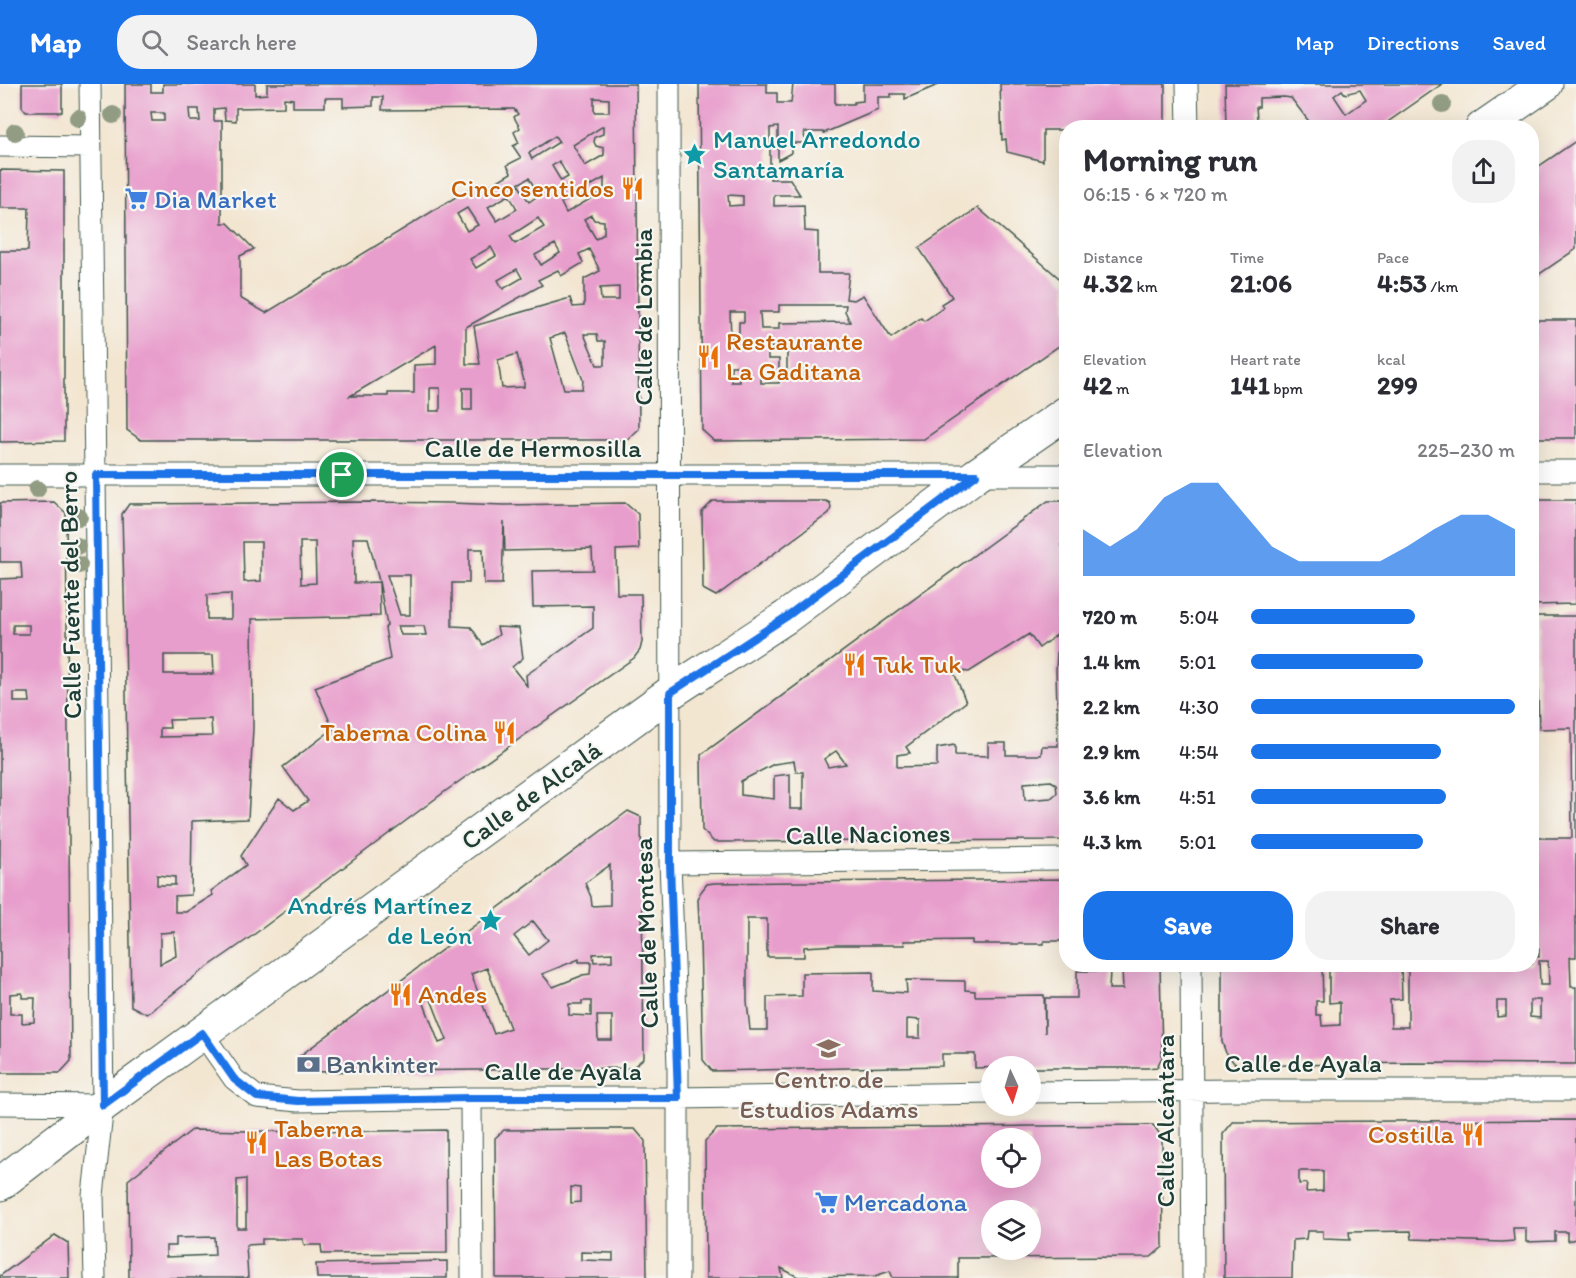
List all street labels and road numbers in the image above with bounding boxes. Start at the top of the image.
street label: Calle de Lombia [627,228,659,406]
street label: Calle de Hermosilla [424,432,642,464]
street label: Calle Fuente del Berro [52,471,88,719]
street label: Calle de Alcalá [454,733,608,857]
street label: Calle Naciones [785,817,951,851]
street label: Calle de Montesa [627,836,665,1029]
street label: Calle Alcántara [1149,1034,1181,1208]
street label: Calle de Ayala [1224,1047,1382,1079]
street label: Calle de Ayala [484,1055,642,1087]

